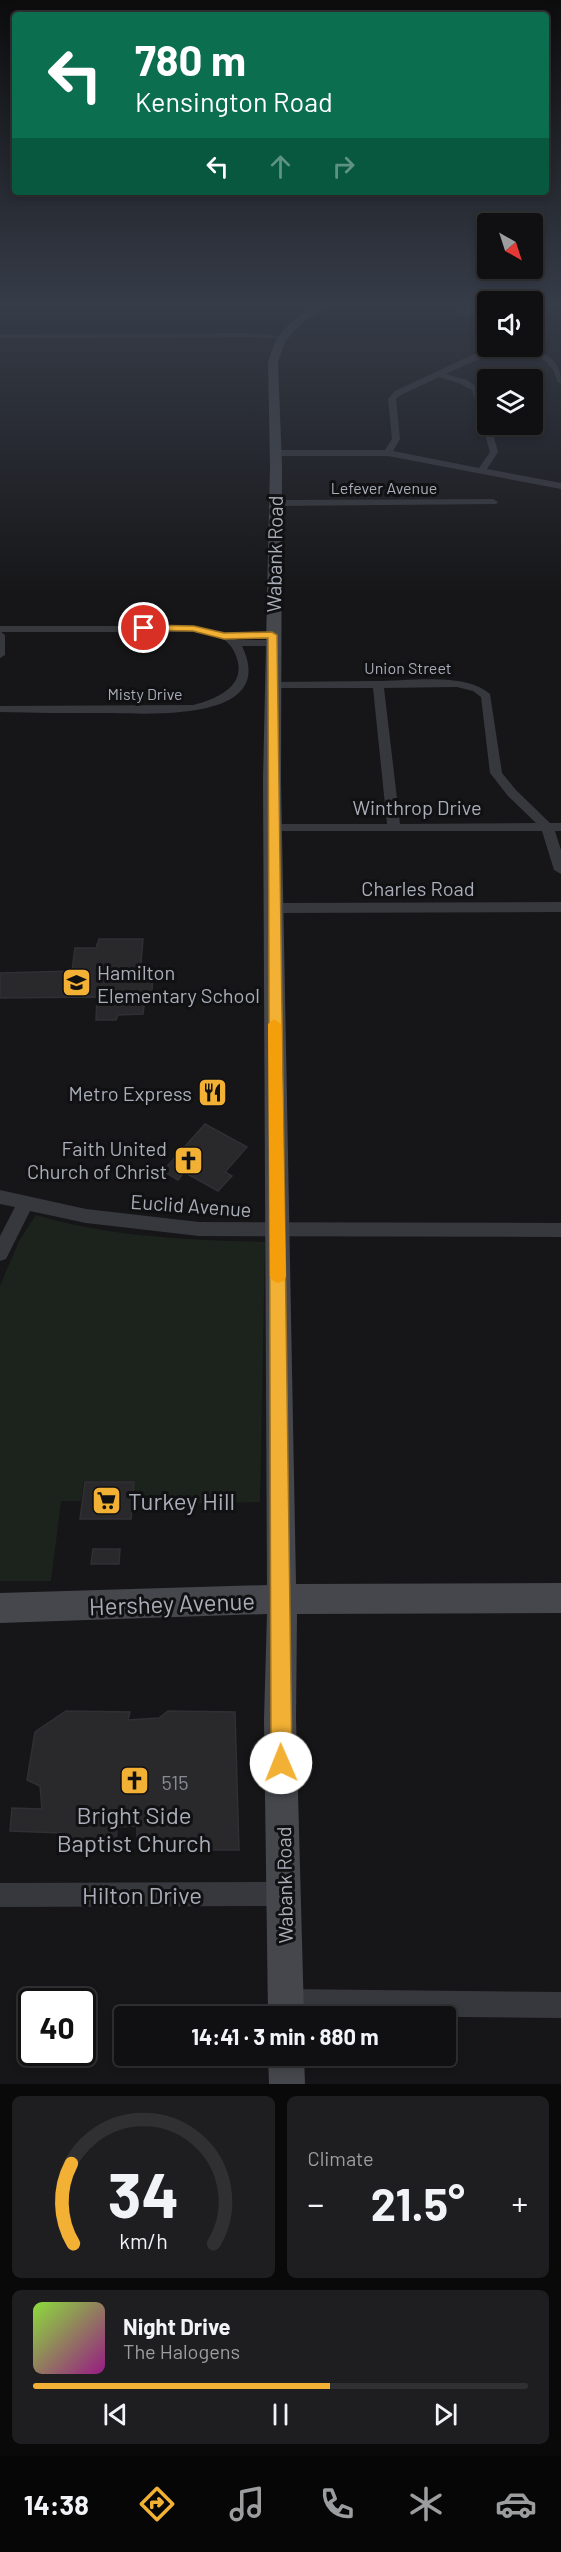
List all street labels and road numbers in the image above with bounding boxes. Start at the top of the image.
street label: Lefever Avenue [331,478,437,497]
street label: Wabank Road [261,495,287,613]
street label: Union Street [364,658,452,677]
street label: Misty Drive [107,684,183,703]
street label: Winthrop Drive [352,795,482,819]
street label: Charles Road [361,876,475,900]
street label: Euclid Avenue [130,1189,252,1221]
street label: Hershey Avenue [88,1586,256,1620]
street label: Wabank Road [271,1826,297,1944]
street label: Hilton Drive [82,1880,202,1909]

